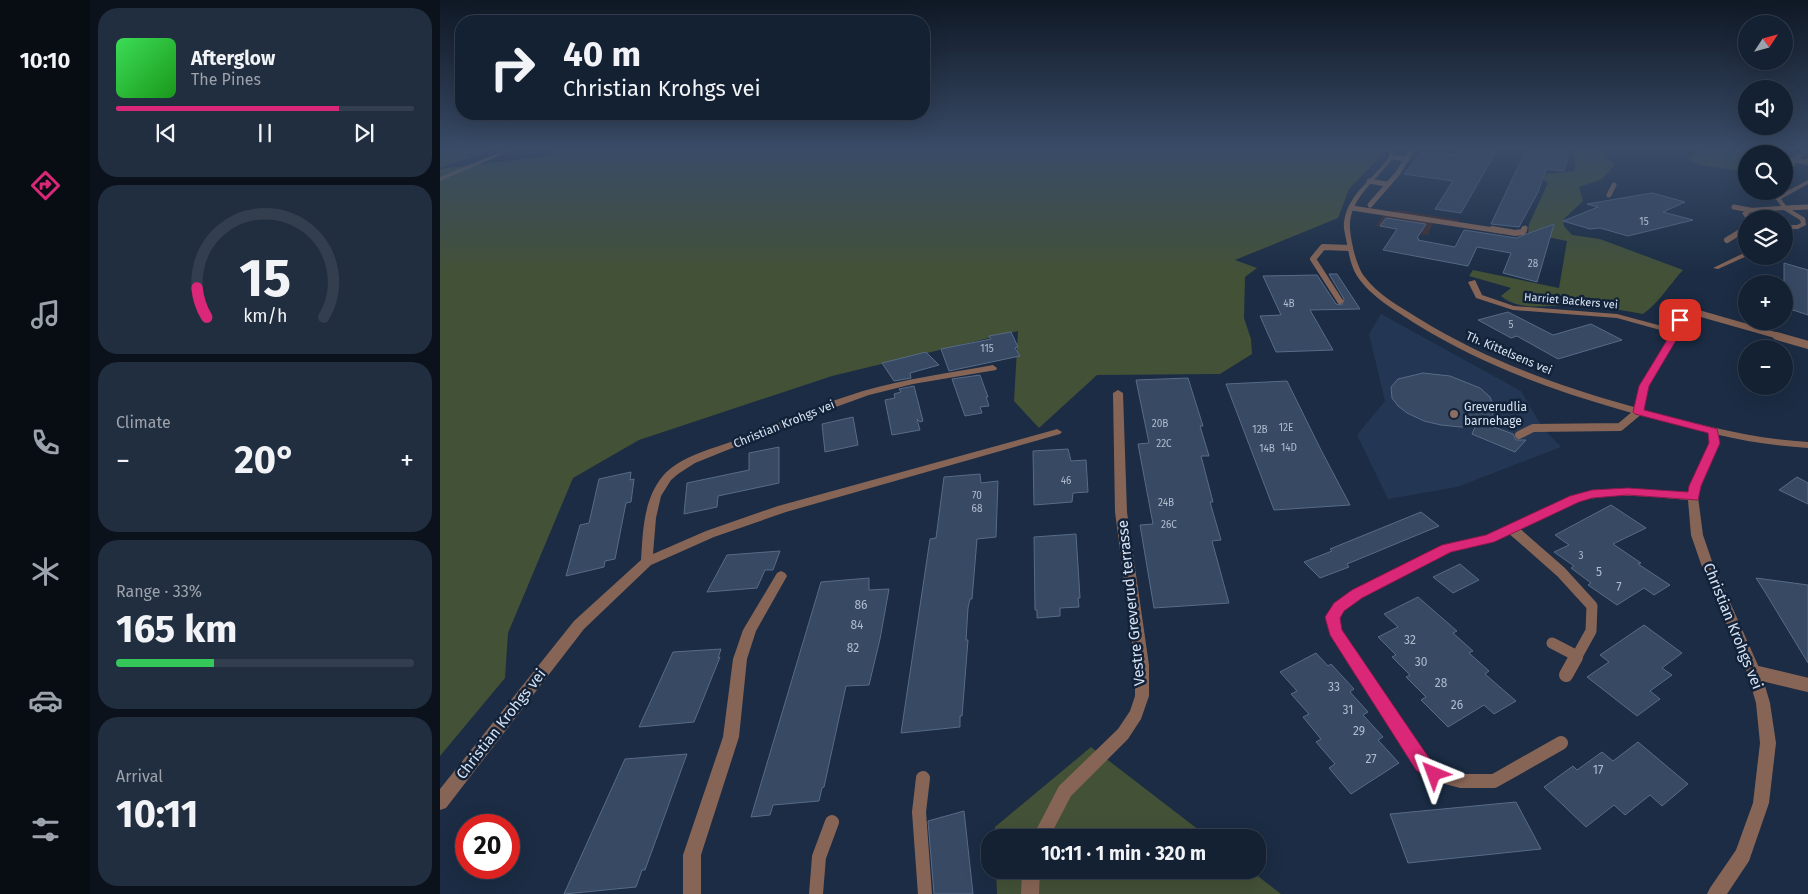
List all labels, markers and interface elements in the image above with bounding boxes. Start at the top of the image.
north arrow [1738,15,1792,70]
map controls [1738,15,1793,395]
text: 40 m [563,33,641,75]
icon: right [480,35,545,100]
text: 10:10 [20,47,70,74]
text: Afterglow [191,47,275,70]
text: The Pines [191,70,261,89]
text: Christian Krohgs vei [563,75,761,102]
button: sound [1738,80,1793,135]
icon: previous [152,119,180,147]
icon: pause [251,119,279,147]
icon: next [350,119,378,147]
button: search [1738,145,1793,200]
icon: directions [28,168,63,203]
button: layers [1738,210,1793,265]
house number: 15 [1639,216,1649,228]
text: 15 [239,247,291,310]
house number: 28 [1528,258,1539,270]
button: + [1738,275,1793,330]
street label: Harriet Backers vei [1524,290,1618,312]
icon: music [28,297,63,332]
house number: 4B [1283,298,1295,310]
pin [1659,299,1701,341]
text: km/h [243,305,287,327]
icon: arrive [1666,306,1694,334]
house number: 5 [1508,319,1514,331]
street label: Th. Kittelsens vei [1464,329,1554,377]
button: − [1738,340,1793,395]
house number: 115 [980,343,994,355]
street label: Christian Krohgs vei [731,397,837,451]
place label: Greverudlia barnehage [1464,400,1527,428]
marker: Greverudlia barnehage [1448,408,1460,420]
text: Climate [116,413,171,432]
house number: 20B [1152,418,1168,430]
house number: 12E [1279,422,1293,434]
house number: 12B [1252,424,1268,436]
icon: phone [28,425,63,460]
text: 20° [234,437,296,483]
house number: 22C [1156,438,1172,450]
house number: 14D [1281,442,1297,454]
house number: 14B [1259,443,1275,455]
text: − [116,444,130,477]
text: + [400,444,414,477]
house number: 46 [1061,475,1071,487]
house number: 70 [972,490,982,502]
house number: 24B [1158,497,1174,509]
house number: 68 [972,503,983,515]
street label: Vestre Greverud terrasse [1113,519,1149,687]
house number: 26C [1161,519,1177,531]
house number: 3 [1579,550,1584,562]
icon: climate [28,554,63,589]
street label: Christian Krohgs vei [1699,560,1767,692]
house number: 5 [1596,565,1602,579]
house number: 7 [1616,580,1622,594]
text: Range · 33% [116,582,202,601]
house number: 86 [854,598,868,612]
text: 165 km [116,606,237,652]
house number: 84 [851,618,864,632]
house number: 32 [1404,633,1416,647]
house number: 82 [847,641,859,655]
house number: 30 [1415,655,1428,669]
street label: Christian Krohgs vei [452,665,550,783]
house number: 28 [1435,676,1448,690]
house number: 33 [1328,680,1340,694]
icon: car [28,683,63,718]
house number: 26 [1451,698,1463,712]
house number: 31 [1343,703,1353,717]
house number: 29 [1353,724,1365,738]
position arrow [1407,747,1459,799]
house number: 27 [1365,752,1377,766]
house number: 17 [1593,763,1603,777]
text: Arrival [116,767,163,786]
text: 10:11 [116,791,198,837]
icon: filters [28,812,63,847]
speed limit sign: 20 [455,814,520,879]
text: 10:11 · 1 min · 320 m [1041,842,1206,865]

